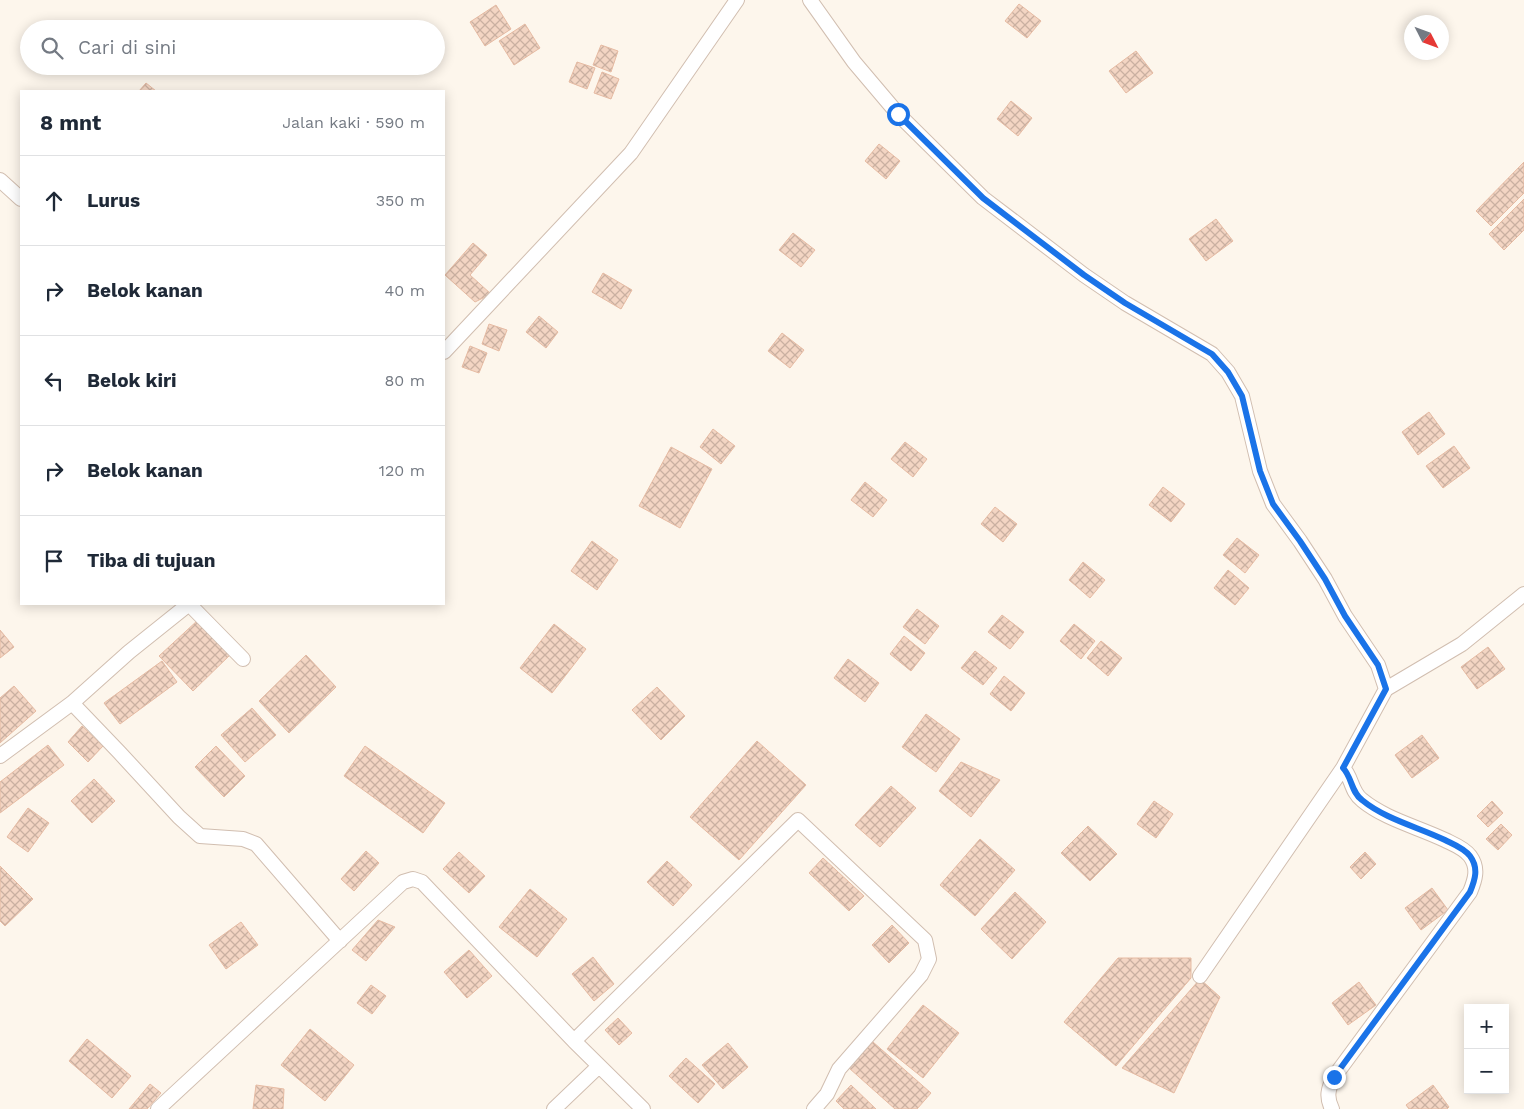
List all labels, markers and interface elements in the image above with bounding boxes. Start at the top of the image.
north arrow [1404,15,1449,60]
search box [20,20,445,75]
icon: search [38,34,66,62]
text: Cari di sini [78,36,176,59]
route start [887,103,910,126]
text: 8 mnt [40,110,101,135]
text: Jalan kaki · 590 m [282,113,425,132]
icon: ahead [40,187,68,215]
text: Lurus [87,189,140,212]
text: 350 m [376,191,425,210]
icon: right [40,277,68,305]
text: Belok kanan [87,279,203,302]
text: 40 m [385,281,425,300]
icon: left [40,367,68,395]
text: Belok kiri [87,369,177,392]
text: 80 m [384,371,425,390]
icon: right [40,457,68,485]
text: Belok kanan [87,459,203,482]
text: 120 m [379,461,425,480]
icon: arrive [40,547,68,575]
text: Tiba di tujuan [87,549,216,572]
map controls [1464,1004,1509,1094]
button: + [1464,1004,1509,1049]
button: − [1464,1049,1509,1094]
route end [1323,1066,1346,1089]

